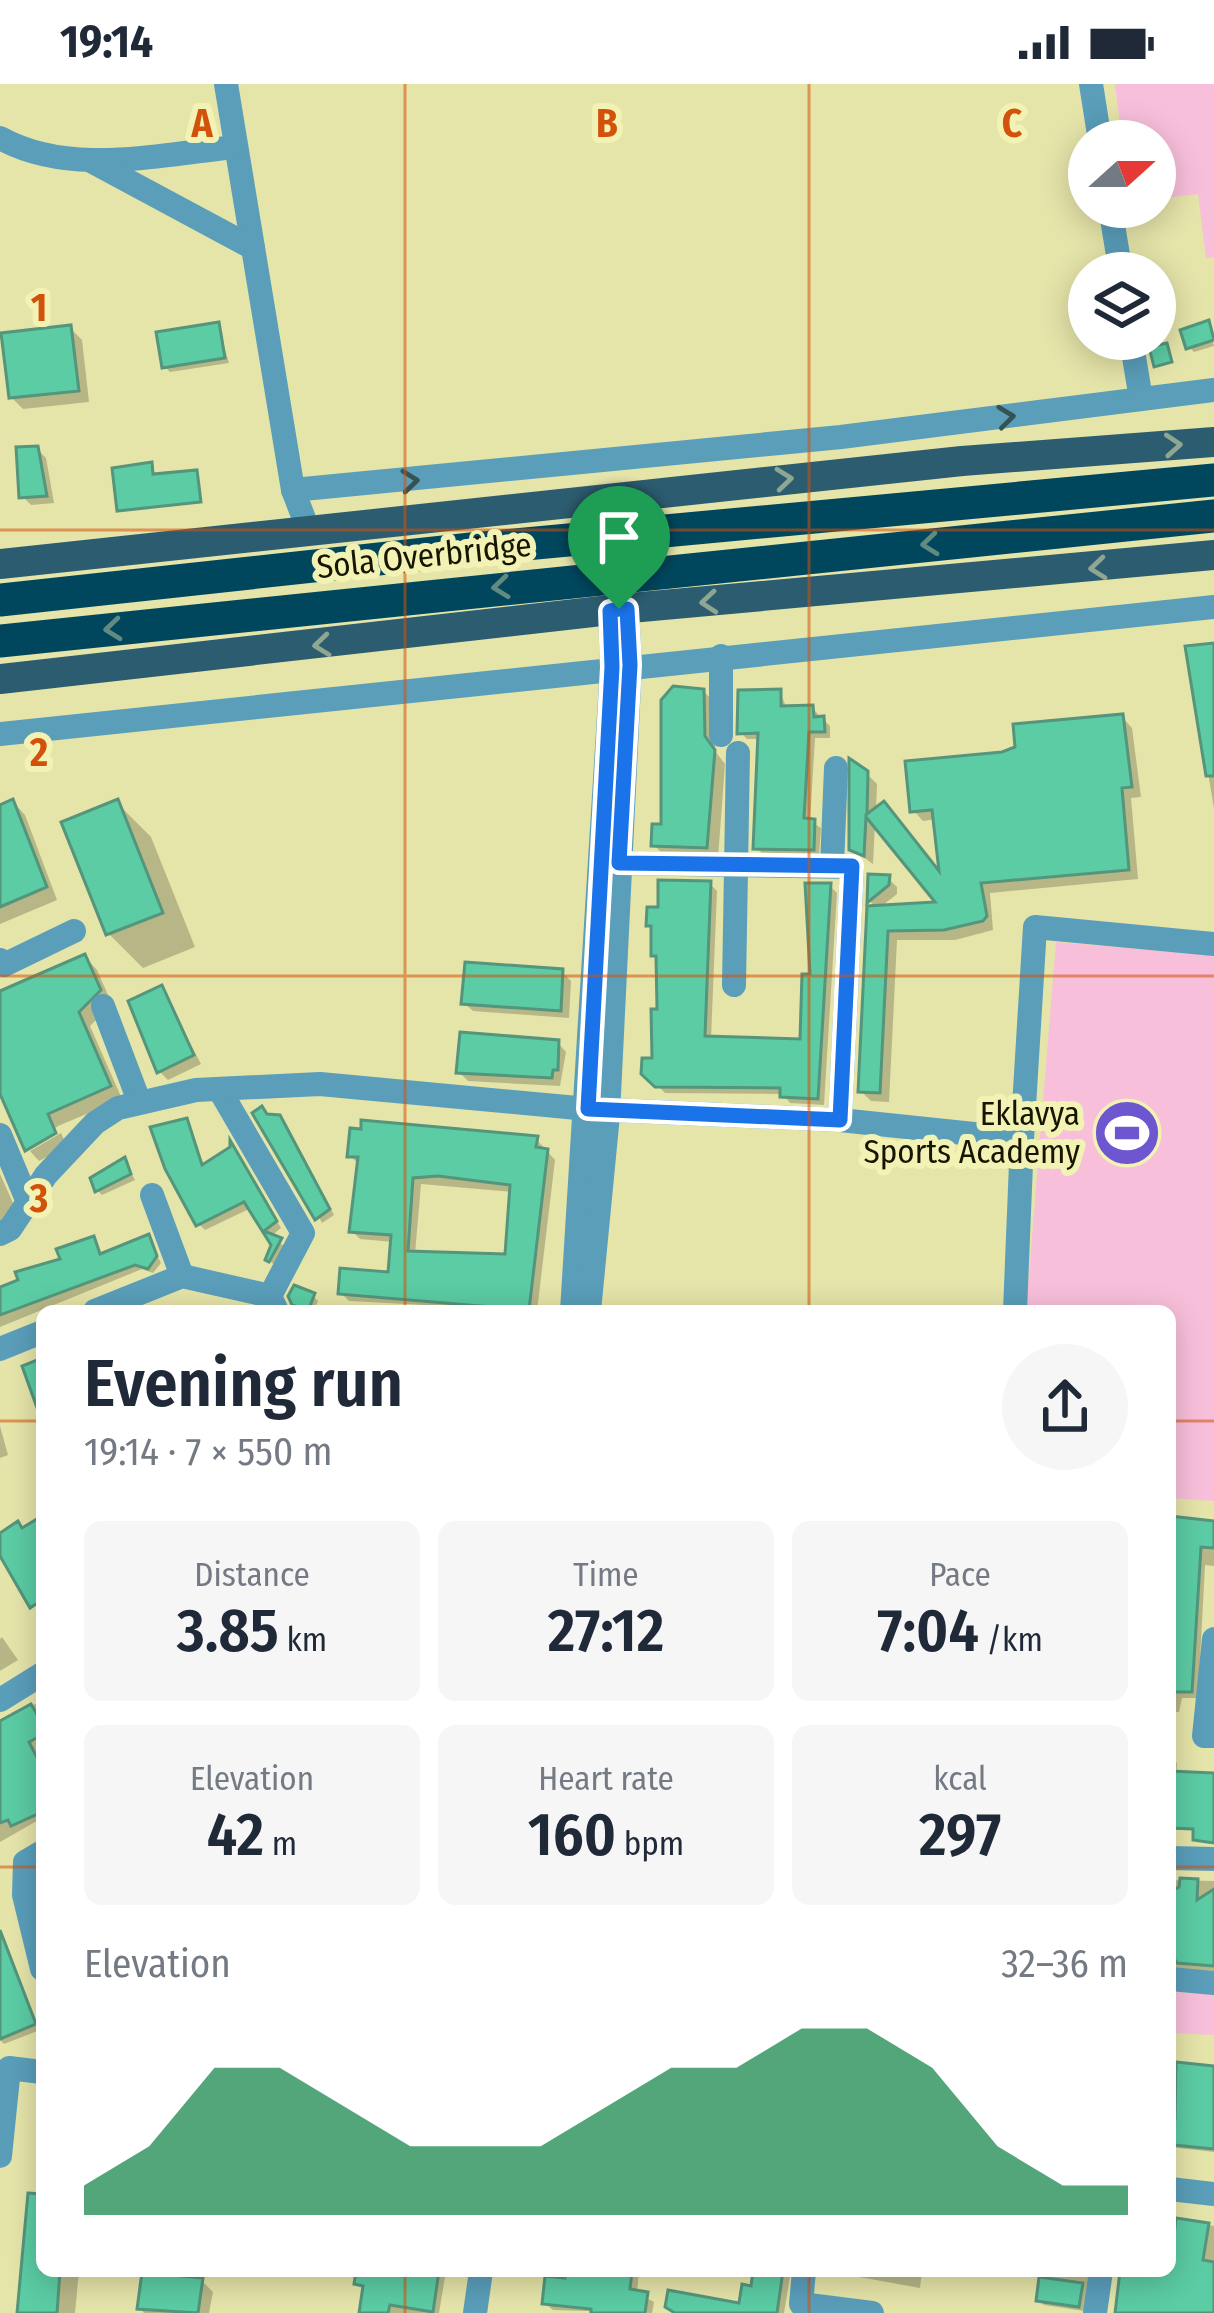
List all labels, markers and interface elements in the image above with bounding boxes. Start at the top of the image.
text: 19:14 [60,15,153,69]
text: A [190,101,213,147]
text: B [596,101,618,147]
text: C [1002,101,1023,147]
north arrow [1068,120,1176,228]
map controls [1068,120,1176,360]
button: layers [1068,252,1176,360]
text: 1 [31,285,47,331]
one-way arrow [996,405,1016,431]
one-way arrow [1164,433,1183,459]
one-way arrow [774,467,794,493]
one-way arrow [400,469,419,494]
pin [568,486,670,609]
icon: arrive [586,504,652,570]
street label: Sola Overbridge [315,525,533,587]
one-way arrow [920,531,939,556]
one-way arrow [1088,555,1107,580]
one-way arrow [491,574,510,600]
one-way arrow [699,588,718,614]
one-way arrow [103,615,123,641]
one-way arrow [312,632,331,657]
text: 2 [29,730,48,776]
place label: Eklavya Sports Academy [863,1094,1080,1172]
sports icon: Eklavya Sports Academy [1092,1098,1162,1168]
text: 3 [29,1176,48,1222]
text: Evening run [84,1344,403,1423]
button: share [1002,1344,1128,1470]
text: 19:14 · 7 × 550 m [84,1429,332,1475]
text: Distance [194,1555,310,1595]
text: Time [573,1555,639,1595]
text: Pace [929,1555,991,1595]
text: 3.85 [177,1595,279,1667]
text: 27:12 [548,1595,664,1667]
text: 7:04 [877,1595,979,1667]
text: km [279,1620,327,1660]
text: /km [979,1620,1043,1660]
text: Elevation [190,1759,314,1799]
text: Heart rate [538,1759,674,1799]
text: kcal [933,1759,987,1799]
text: 42 [207,1799,264,1871]
text: 160 [528,1799,616,1871]
text: 297 [919,1799,1001,1871]
text: m [264,1824,297,1864]
text: bpm [616,1824,684,1864]
text: Elevation [84,1941,231,1987]
text: 32–36 m [1001,1941,1128,1987]

